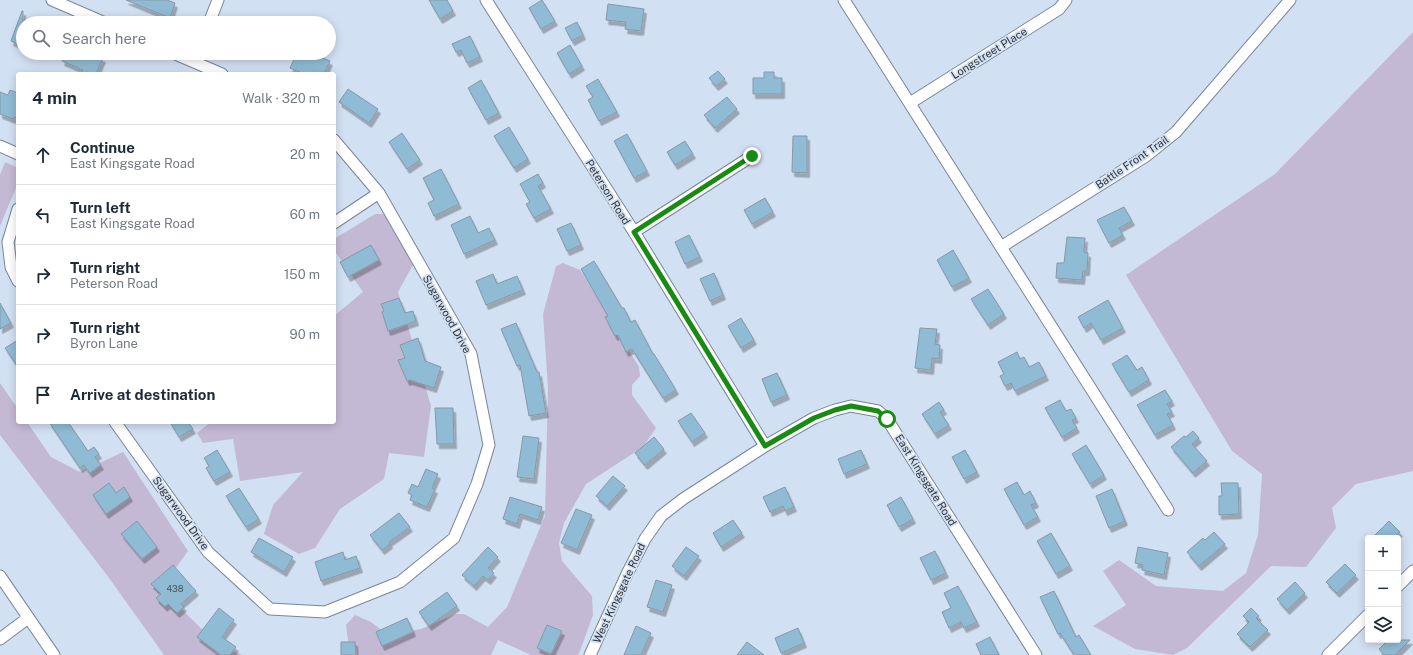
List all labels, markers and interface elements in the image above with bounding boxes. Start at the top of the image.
search box [16,16,336,60]
street label: Longstreet Place [949,25,1029,81]
icon: search [30,27,52,49]
text: Search here [62,30,146,47]
text: 4 min [32,88,77,108]
text: Walk · 320 m [242,91,320,106]
street label: Battle Front Trail [1093,133,1171,191]
text: Continue [70,139,135,156]
icon: ahead [32,144,54,166]
text: 20 m [290,147,320,162]
route end [743,147,761,165]
text: East Kingsgate Road [70,156,195,171]
street label: Peterson Road [583,157,633,227]
text: Turn left [70,199,131,216]
icon: left [32,204,54,226]
text: 60 m [290,207,320,222]
text: East Kingsgate Road [70,216,195,231]
text: Turn right [70,259,140,276]
icon: right [32,264,54,286]
text: 150 m [284,267,320,282]
street label: Sugarwood Drive [421,273,473,355]
text: Peterson Road [70,276,158,291]
text: Turn right [70,319,140,336]
icon: right [32,324,54,346]
text: 90 m [290,327,320,342]
text: Byron Lane [70,336,138,351]
icon: arrive [32,384,54,406]
text: Arrive at destination [70,386,215,403]
route start [878,410,896,428]
street label: East Kingsgate Road [893,432,959,528]
street label: Sugarwood Drive [150,474,212,552]
map controls [1365,535,1401,643]
button: + [1365,535,1401,571]
street label: West Kingsgate Road [591,541,647,645]
button: − [1365,571,1401,607]
house number: 438 [166,583,184,594]
button: layers [1365,607,1401,643]

